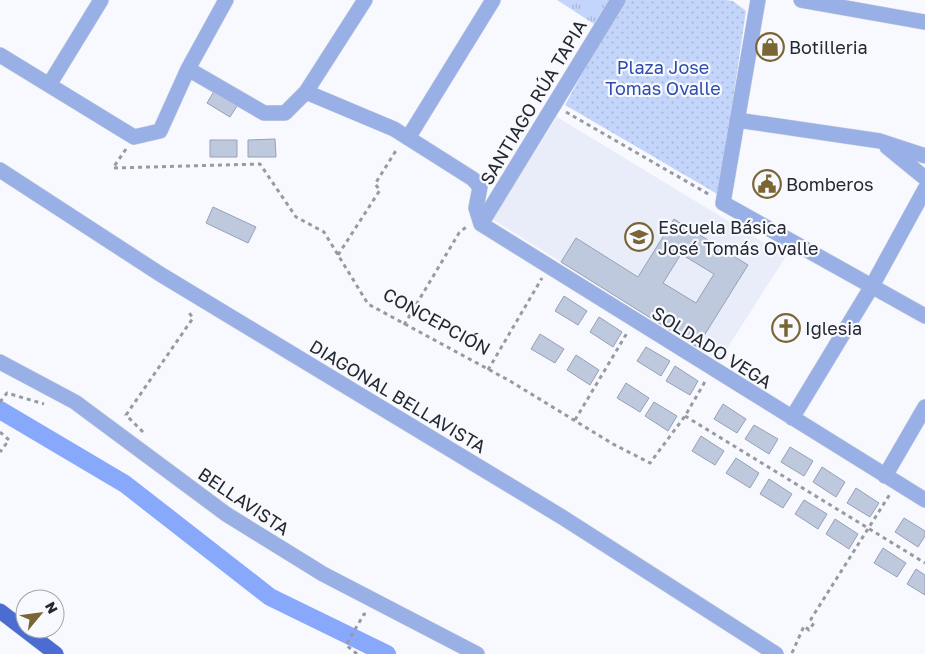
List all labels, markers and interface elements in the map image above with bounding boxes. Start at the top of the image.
street label: SANTIAGO RÚA TAPIA [475,15,591,189]
shop icon: Botilleria [755,32,785,62]
place label: Botilleria [789,36,868,58]
park label: Plaza Jose Tomas Ovalle [605,56,721,99]
public building icon: Bomberos [752,169,782,199]
place label: Bomberos [786,173,873,195]
place label: Escuela Básica José Tomás Ovalle [658,216,819,259]
school or university icon: Escuela Básica José Tomás Ovalle [624,222,654,252]
street label: CONCEPCIÓN [380,282,494,360]
street label: SOLDADO VEGA [648,301,776,393]
church icon: Iglesia [771,313,801,343]
place label: Iglesia [805,317,862,339]
street label: DIAGONAL BELLAVISTA [306,335,490,457]
street label: BELLAVISTA [194,462,294,540]
north arrow [15,589,65,639]
text: N [42,599,62,616]

